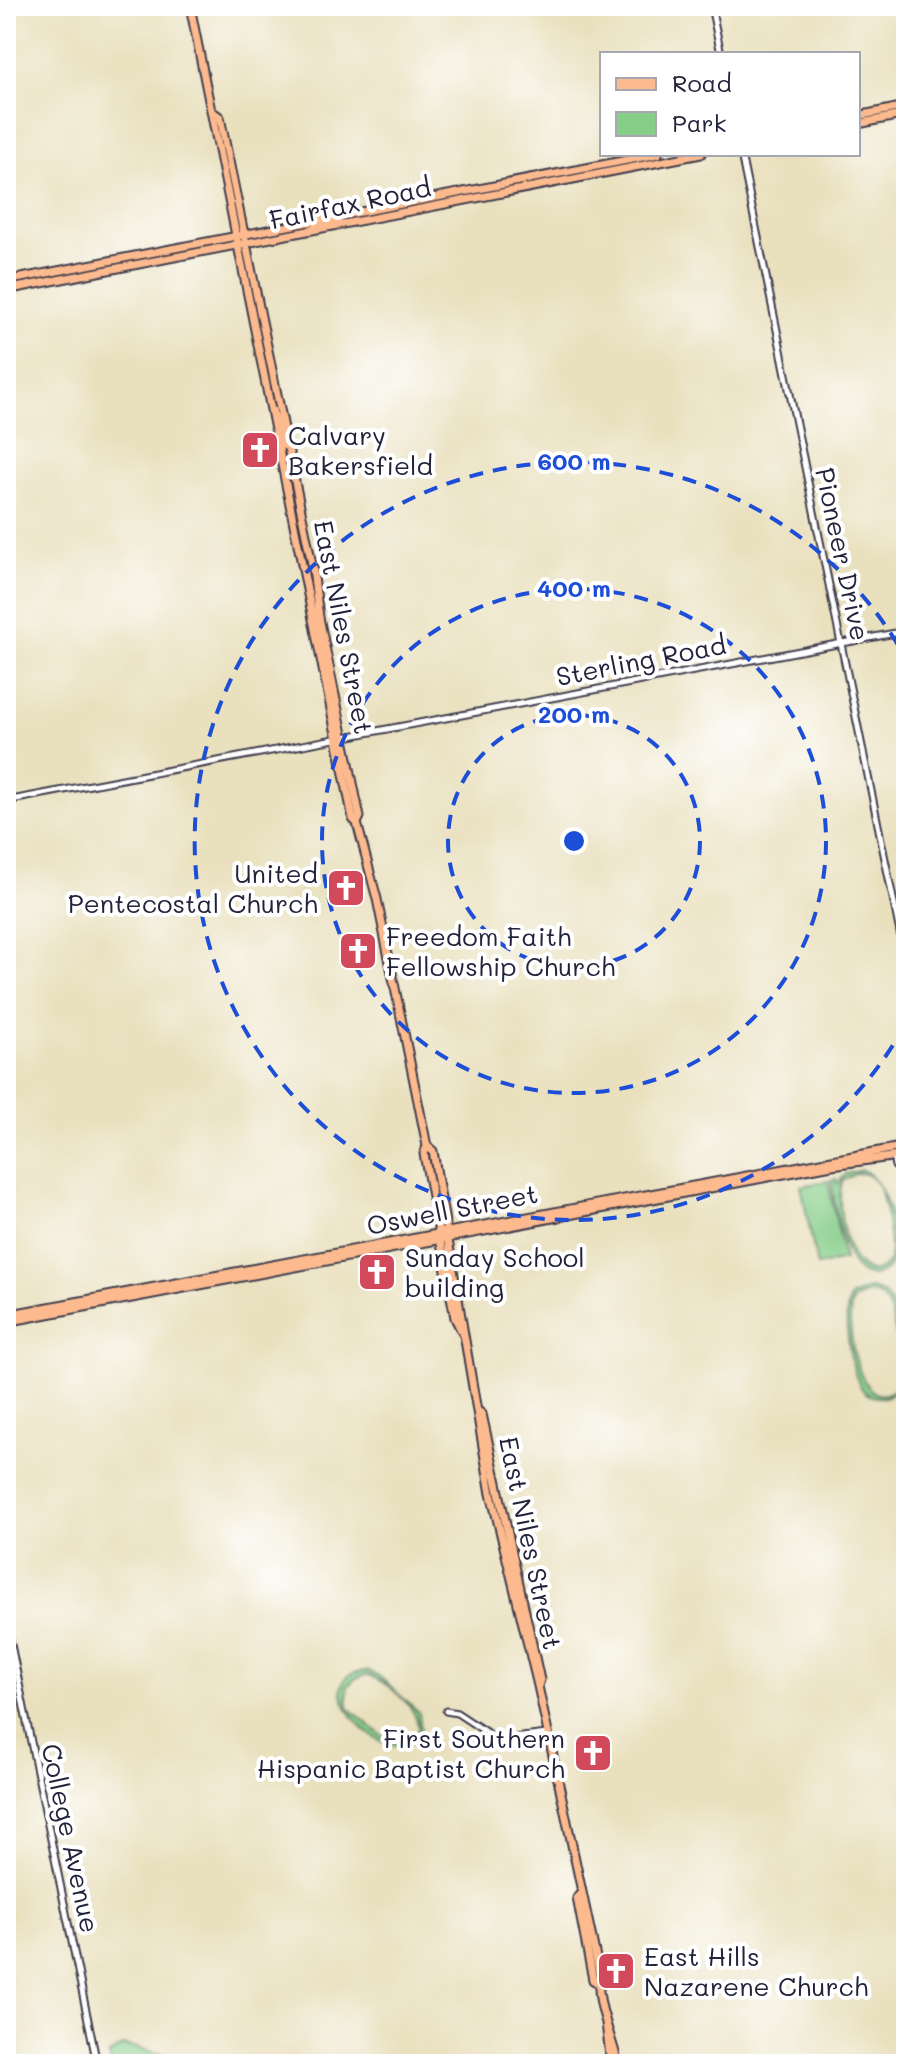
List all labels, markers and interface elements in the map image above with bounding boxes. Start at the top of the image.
legend [600,52,860,156]
text: Road [672,67,732,98]
text: Park [672,107,726,138]
street label: Fairfax Road [266,169,434,237]
place label: Calvary Bakersfield [288,418,433,482]
church icon: Calvary Bakersfield [239,429,281,471]
text: 600 m [537,445,611,476]
street label: Pioneer Drive [808,464,878,644]
street label: East Niles Street [307,517,381,737]
text: 400 m [537,572,611,603]
street label: Sterling Road [553,627,729,693]
text: 200 m [538,698,610,729]
centre of rings [560,827,588,855]
place label: United Pentecostal Church [68,856,318,920]
church icon: United Pentecostal Church [325,867,367,909]
place label: Freedom Faith Fellowship Church [386,919,615,983]
church icon: Freedom Faith Fellowship Church [337,930,379,972]
street label: Oswell Street [364,1176,540,1242]
place label: Sunday School building [405,1240,585,1304]
church icon: Sunday School building [356,1251,398,1293]
street label: East Niles Street [492,1433,570,1653]
place label: First Southern Hispanic Baptist Church [257,1721,565,1785]
church icon: First Southern Hispanic Baptist Church [572,1732,614,1774]
street label: College Avenue [34,1740,108,1936]
place label: East Hills Nazarene Church [644,1939,868,2003]
church icon: East Hills Nazarene Church [595,1950,637,1992]

